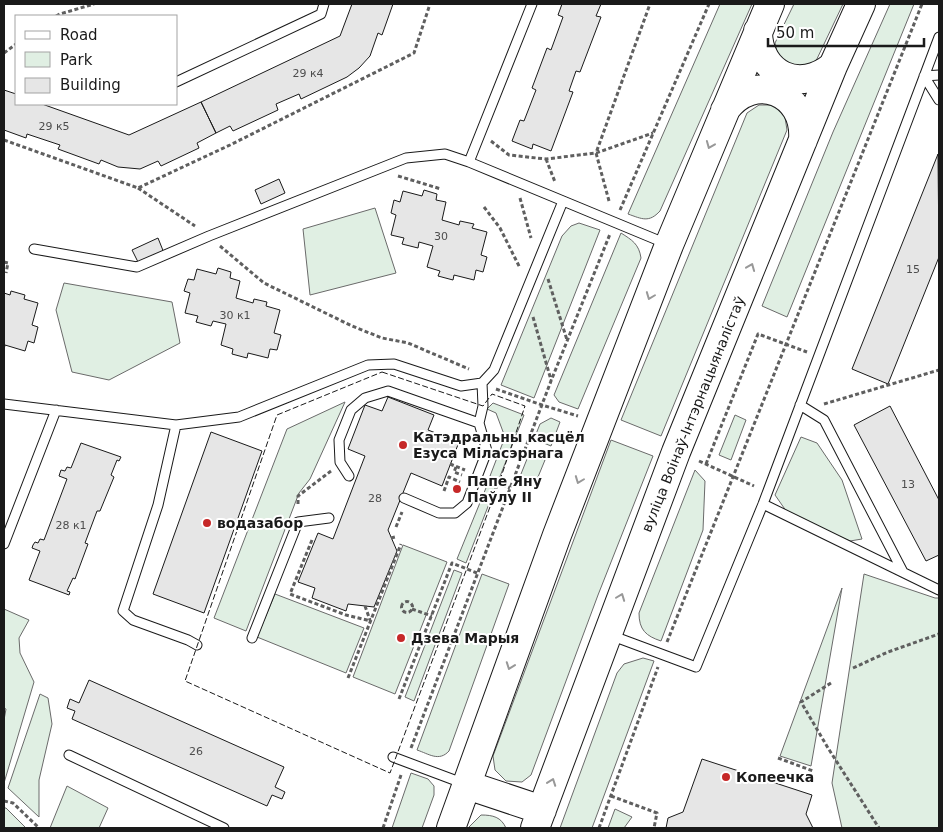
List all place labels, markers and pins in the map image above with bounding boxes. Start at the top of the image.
place label: Катэдральны касцёл Езуса Міласэрнага [413,429,585,461]
marker: Катэдральны касцёл Езуса Міласэрнага [397,439,409,451]
place label: Папе Яну Паўлу II [467,473,542,505]
marker: Папе Яну Паўлу II [451,483,463,495]
place label: водазабор [217,515,303,531]
marker: водазабор [201,517,213,529]
place label: Дзева Марыя [411,630,519,646]
marker: Дзева Марыя [395,632,407,644]
place label: Копеечка [736,769,814,785]
marker: Копеечка [720,771,732,783]

